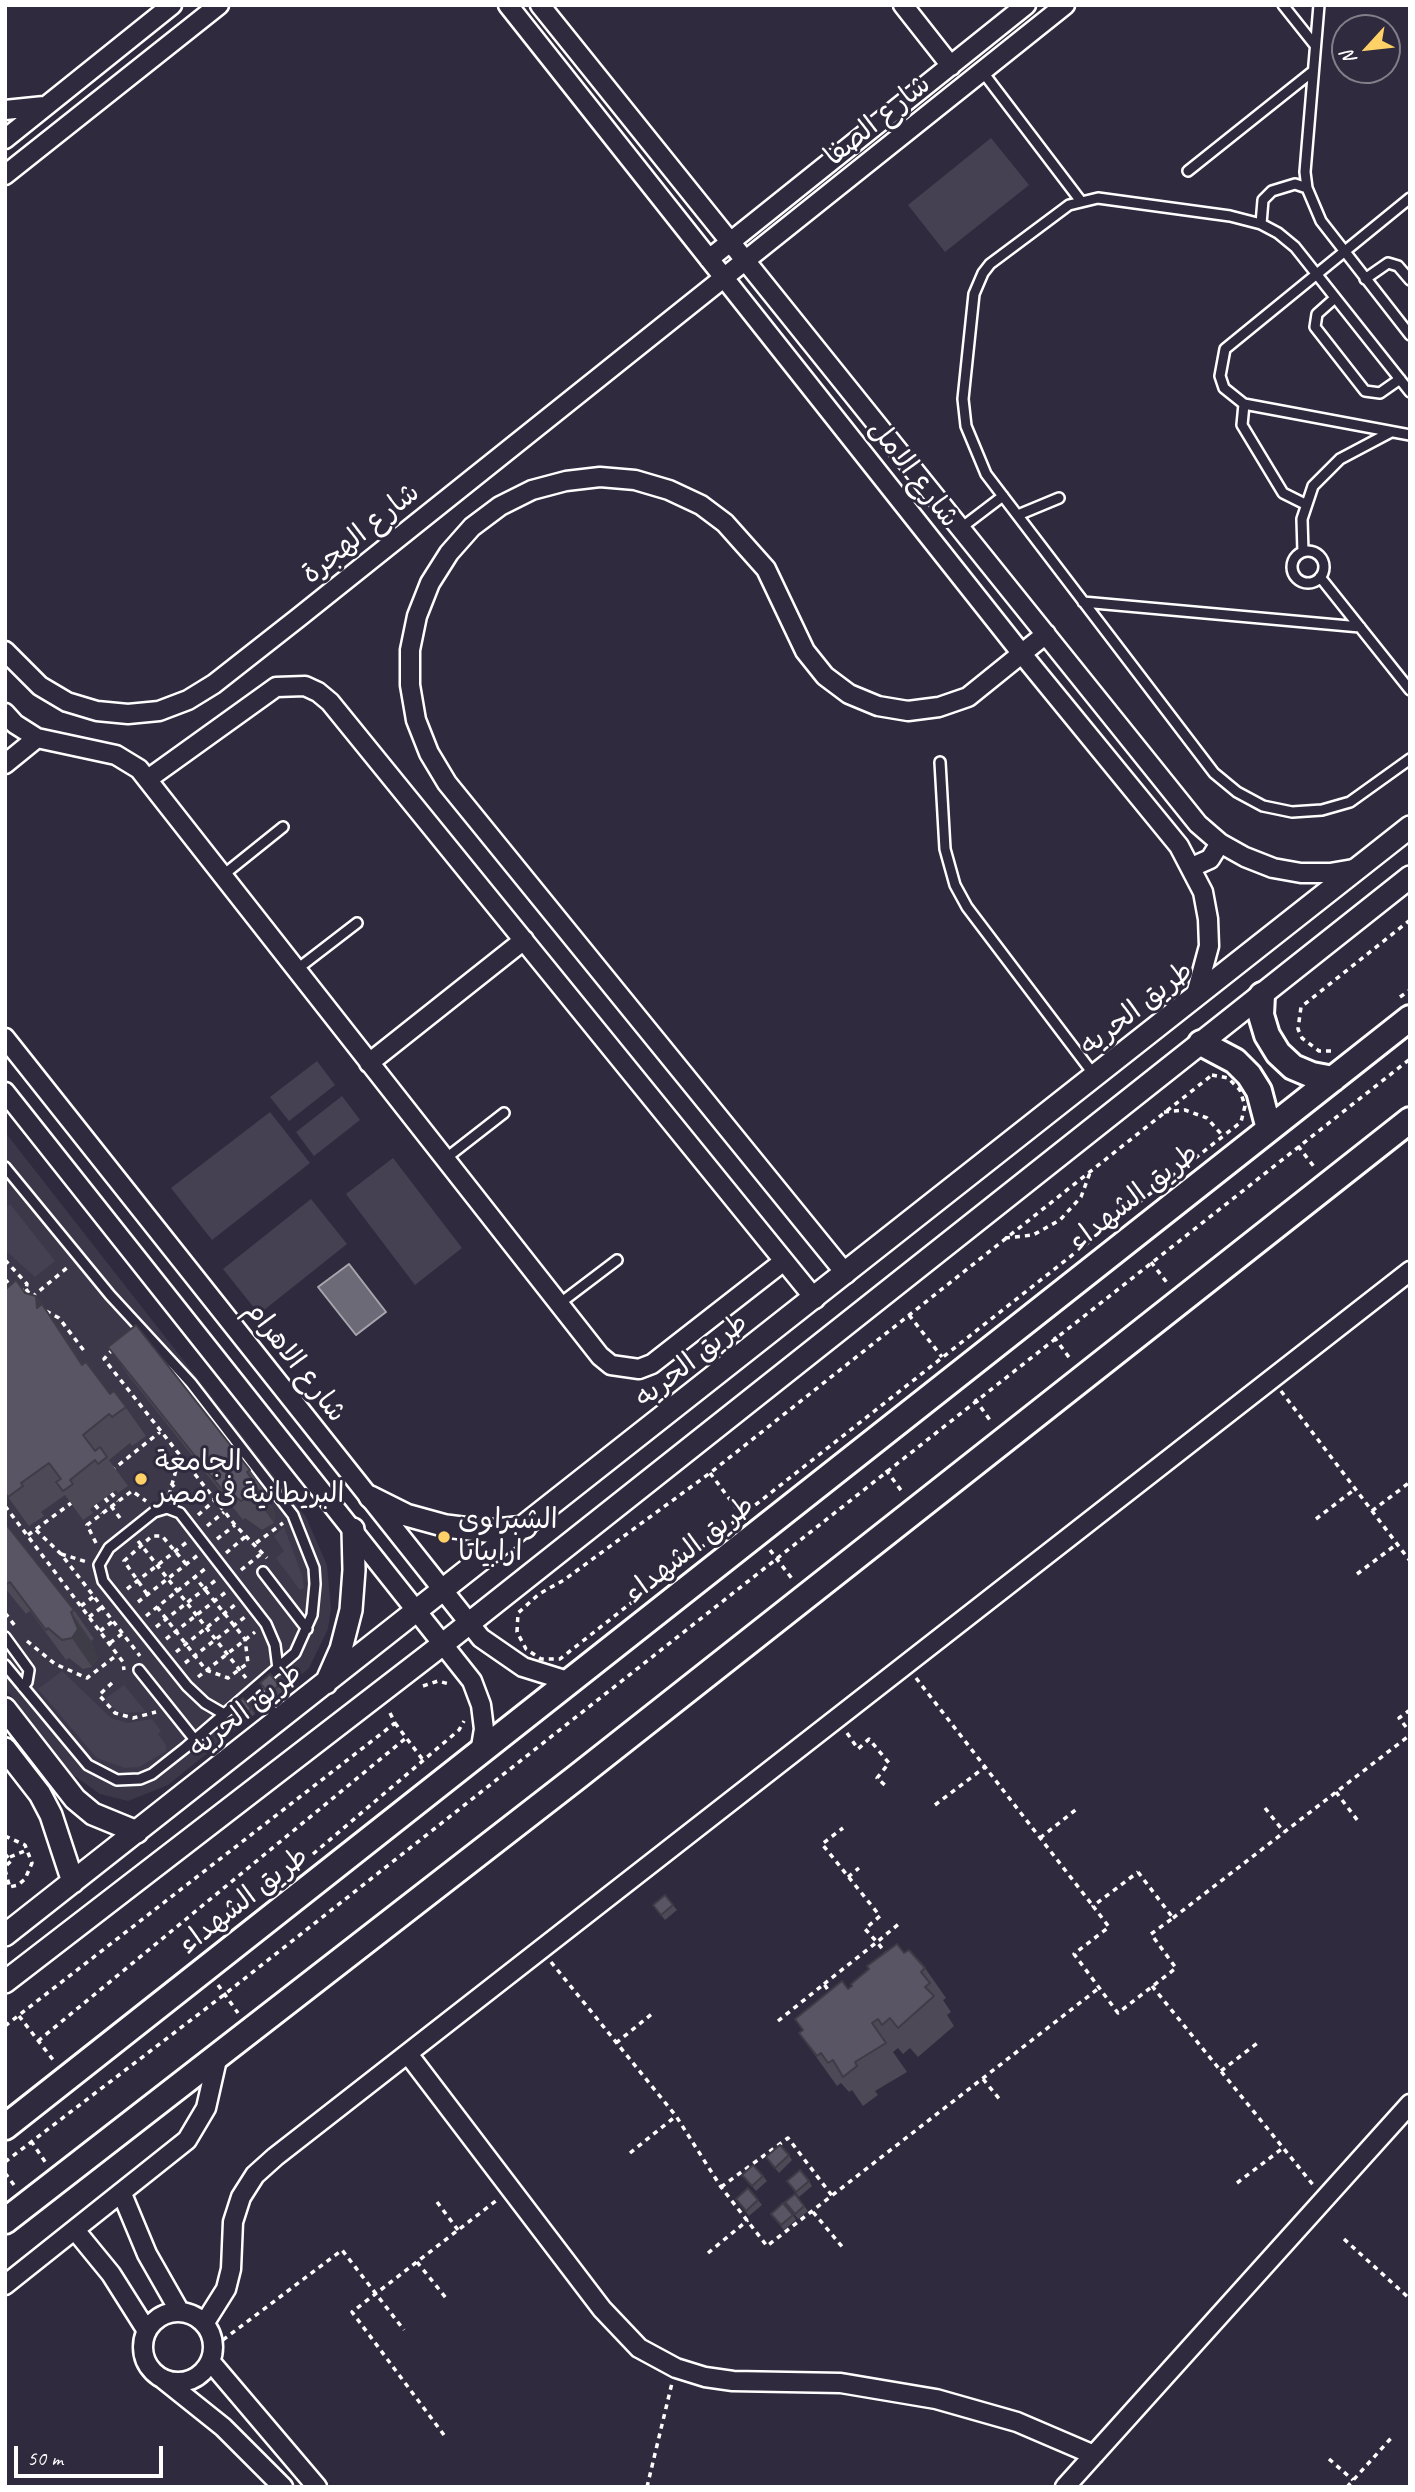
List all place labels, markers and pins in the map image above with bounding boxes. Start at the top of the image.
place label: الجامعة البريطانية فى مصر [155,1446,344,1512]
marker: الجامعة البريطانية فى مصر [133,1471,149,1487]
place label: الشبراوى ارابياتا [458,1504,558,1570]
marker: الشبراوى ارابياتا [436,1529,452,1545]

